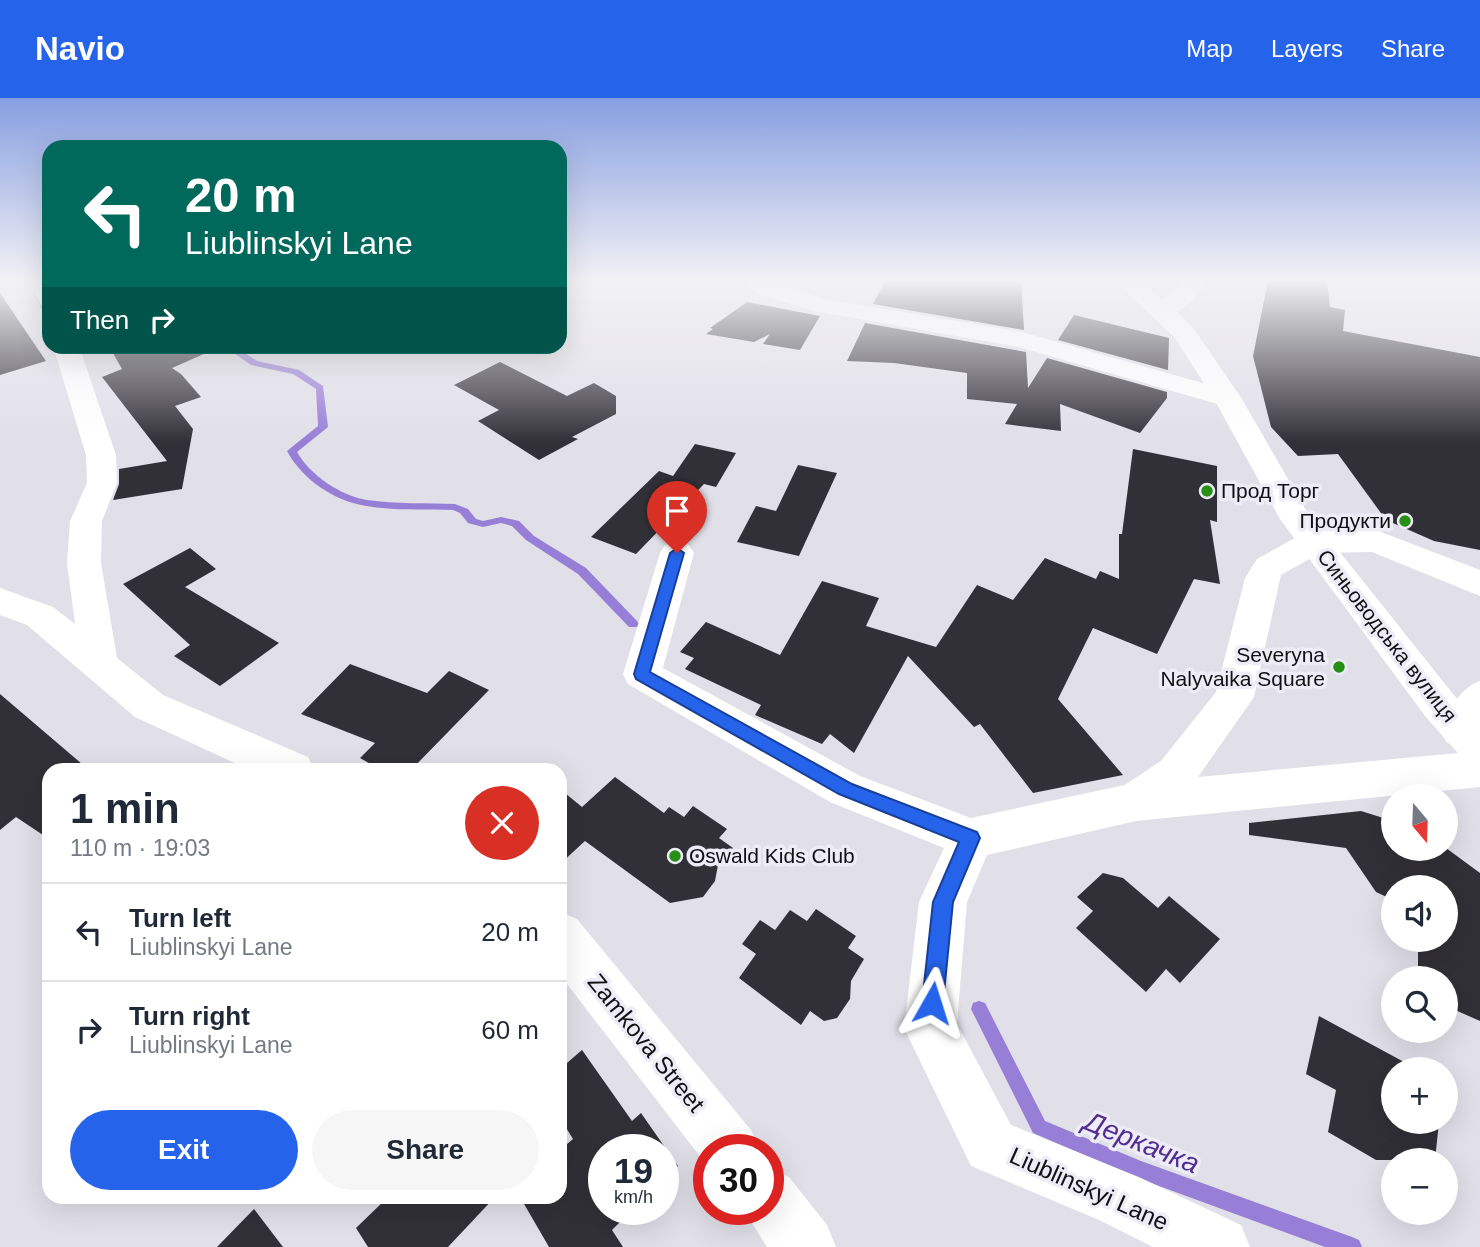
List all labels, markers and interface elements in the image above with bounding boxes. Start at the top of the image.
text: Navio [35,30,125,67]
text: Map [1186,35,1233,62]
text: Layers [1271,35,1343,62]
text: Share [1381,35,1445,62]
icon: left [70,168,161,259]
text: 20 m [185,168,297,222]
text: Liublinskyi Lane [185,225,413,261]
icon: right [143,301,181,339]
text: Then [70,305,129,335]
place label: Прод Торг [1221,479,1320,502]
pin [647,481,707,553]
marker: Прод Торг [1199,483,1215,499]
icon: arrive [658,492,696,530]
place label: Продукти [1299,509,1391,532]
marker: Продукти [1397,513,1413,529]
street label: Синьоводська вулиця [1313,545,1462,726]
place label: Severyna Nalyvaika Square [1160,643,1325,690]
marker: Severyna Nalyvaika Square [1331,659,1347,675]
north arrow [1381,784,1458,861]
map controls [1381,784,1458,1225]
text: 1 min [70,785,180,832]
button: close [465,786,539,860]
text: 110 m · 19:03 [70,835,210,861]
place label: Oswald Kids Club [689,844,855,867]
marker: Oswald Kids Club [667,848,683,864]
button: sound [1381,875,1458,952]
text: Turn left [129,903,231,933]
icon: left [70,913,108,951]
text: 20 m [481,917,539,947]
text: Liublinskyi Lane [129,934,293,960]
position arrow [895,966,969,1040]
button: search [1381,966,1458,1043]
street label: Zamkova Street [583,968,710,1117]
text: Turn right [129,1001,250,1031]
icon: right [70,1011,108,1049]
text: 60 m [481,1015,539,1045]
text: Liublinskyi Lane [129,1032,293,1058]
button: + [1381,1057,1458,1134]
water label: Деркачка [1077,1104,1204,1180]
button: Exit [70,1110,298,1190]
button: Share [312,1110,539,1190]
speed limit sign: 30 [693,1134,784,1225]
street label: Liublinskyi Lane [1006,1141,1173,1236]
button: − [1381,1148,1458,1225]
text: 19 [614,1151,653,1190]
text: km/h [614,1187,653,1207]

